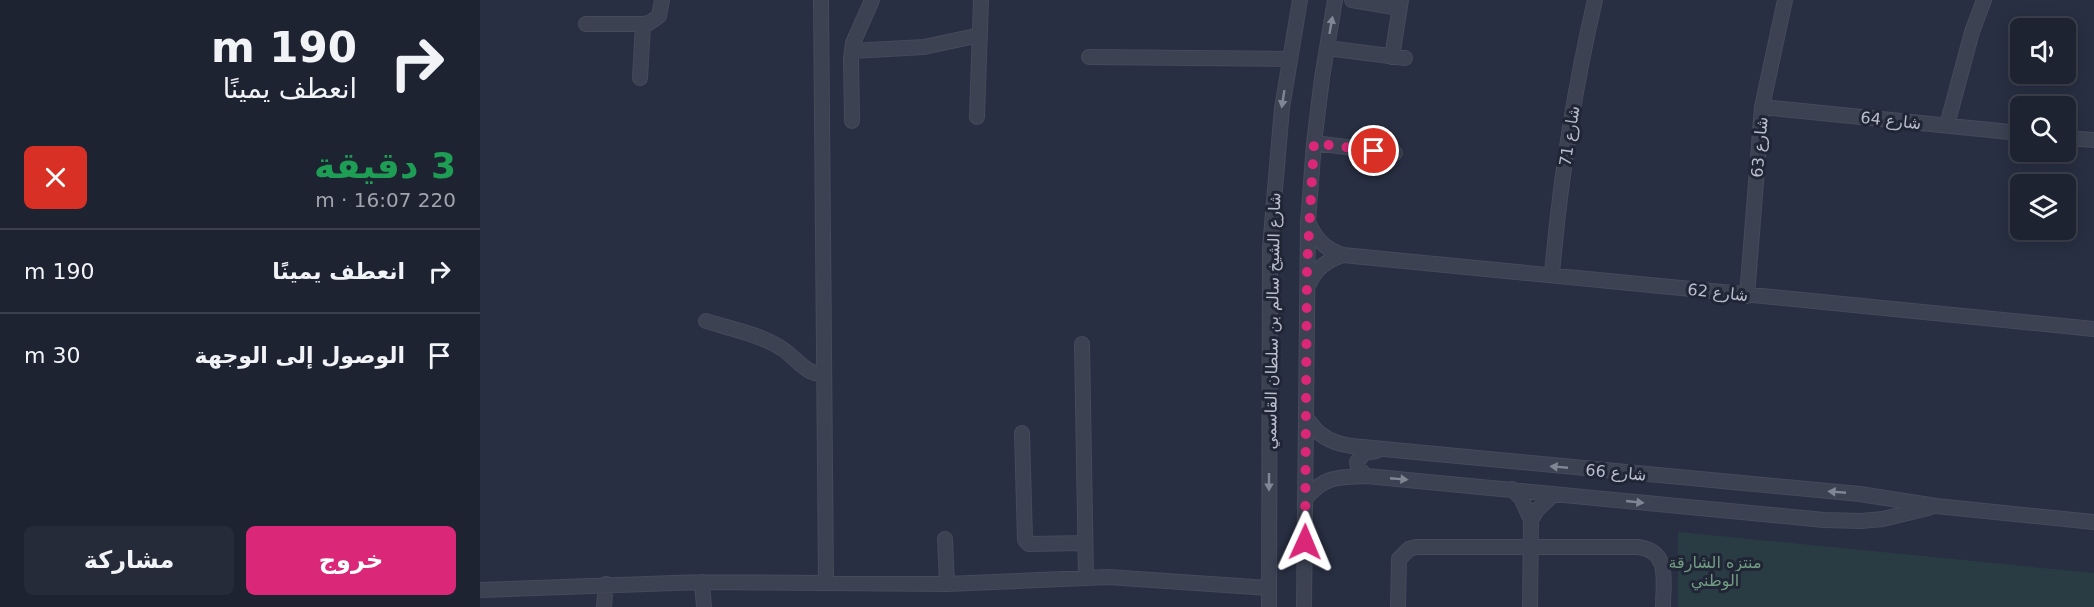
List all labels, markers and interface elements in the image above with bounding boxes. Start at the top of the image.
one-way arrow [1327,15,1336,34]
map controls [2010,18,2076,240]
button: sound [2010,18,2076,84]
text: 190 m [211,23,357,72]
icon: right [378,24,456,102]
text: انعطف يمينًا [223,73,357,104]
one-way arrow [1279,90,1288,109]
button: search [2010,96,2076,162]
street label: شارع 71 [1555,104,1585,168]
street label: شارع 64 [1860,108,1922,134]
street label: شارع 63 [1747,116,1773,178]
pin [1348,125,1399,176]
icon: arrive [1357,134,1390,167]
text: 3 دقيقة [314,145,456,186]
button: close [24,146,87,209]
button: layers [2010,174,2076,240]
text: 220 m · 16:07 [315,188,456,212]
street label: شارع الشيخ سالم بن سلطان القاسمي [1261,192,1285,450]
icon: right [423,255,456,288]
text: 190 m [24,259,94,284]
text: انعطف يمينًا [272,259,405,284]
street label: شارع 62 [1687,280,1749,306]
icon: arrive [423,339,456,372]
text: 30 m [24,343,80,368]
text: الوصول إلى الوجهة [195,343,405,368]
street label: شارع 66 [1585,460,1647,486]
one-way arrow [1550,462,1569,471]
one-way arrow [1264,473,1274,492]
one-way arrow [1389,474,1408,484]
one-way arrow [1827,487,1846,497]
one-way arrow [1625,497,1644,507]
position arrow [1273,510,1337,574]
button: مشاركة [24,526,234,595]
button: خروج [246,526,456,595]
park label: منتزه الشارقة الوطني [1669,553,1761,591]

